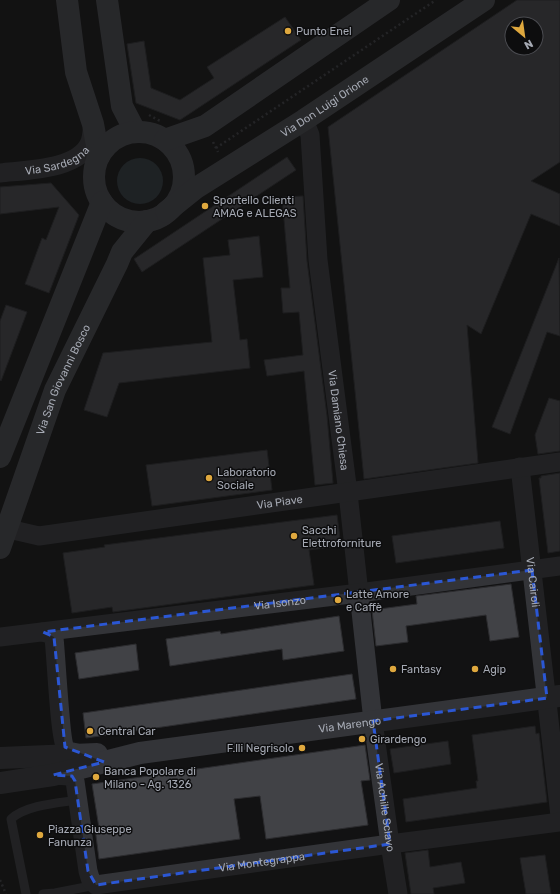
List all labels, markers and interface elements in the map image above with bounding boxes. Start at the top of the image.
north arrow [504,16,544,56]
place label: Punto Enel [296,25,352,38]
marker: Punto Enel [283,26,293,36]
text: N [522,37,535,52]
street label: Via Don Luigi Orione [278,73,371,140]
street label: Via Sardegna [24,144,92,178]
place label: Sportello Clienti AMAG e ALEGAS [213,194,297,220]
marker: Sportello Clienti AMAG e ALEGAS [200,201,210,211]
street label: Via San Giovanni Bosco [34,322,93,437]
street label: Via Damiano Chiesa [325,369,351,471]
place label: Laboratorio Sociale [217,466,276,492]
marker: Laboratorio Sociale [204,473,214,483]
street label: Via Piave [256,493,304,512]
place label: Sacchi Elettroforniture [302,524,382,550]
marker: Sacchi Elettroforniture [289,531,299,541]
street label: Via Cairoli [523,556,542,608]
place label: Latte Amore e Caffè [346,588,409,614]
street label: Via Isonzo [253,594,307,613]
marker: Latte Amore e Caffè [333,595,343,605]
place label: Fantasy [401,663,442,676]
place label: Agip [483,663,506,676]
marker: Fantasy [388,664,398,674]
marker: Agip [470,664,480,674]
street label: Via Marengo [318,714,382,736]
place label: Central Car [98,725,156,738]
marker: Central Car [85,726,95,736]
place label: Girardengo [370,733,427,746]
marker: Girardengo [357,734,367,744]
place label: F.lli Negrisolo [227,742,294,755]
marker: F.lli Negrisolo [297,743,307,753]
street label: Via Achille Sclavo [372,763,397,853]
place label: Banca Popolare di Milano - Ag. 1326 [104,765,196,791]
marker: Banca Popolare di Milano - Ag. 1326 [91,772,101,782]
place label: Piazza Giuseppe Fanunza [48,823,132,849]
marker: Piazza Giuseppe Fanunza [35,830,45,840]
street label: Via Montegrappa [218,850,306,875]

